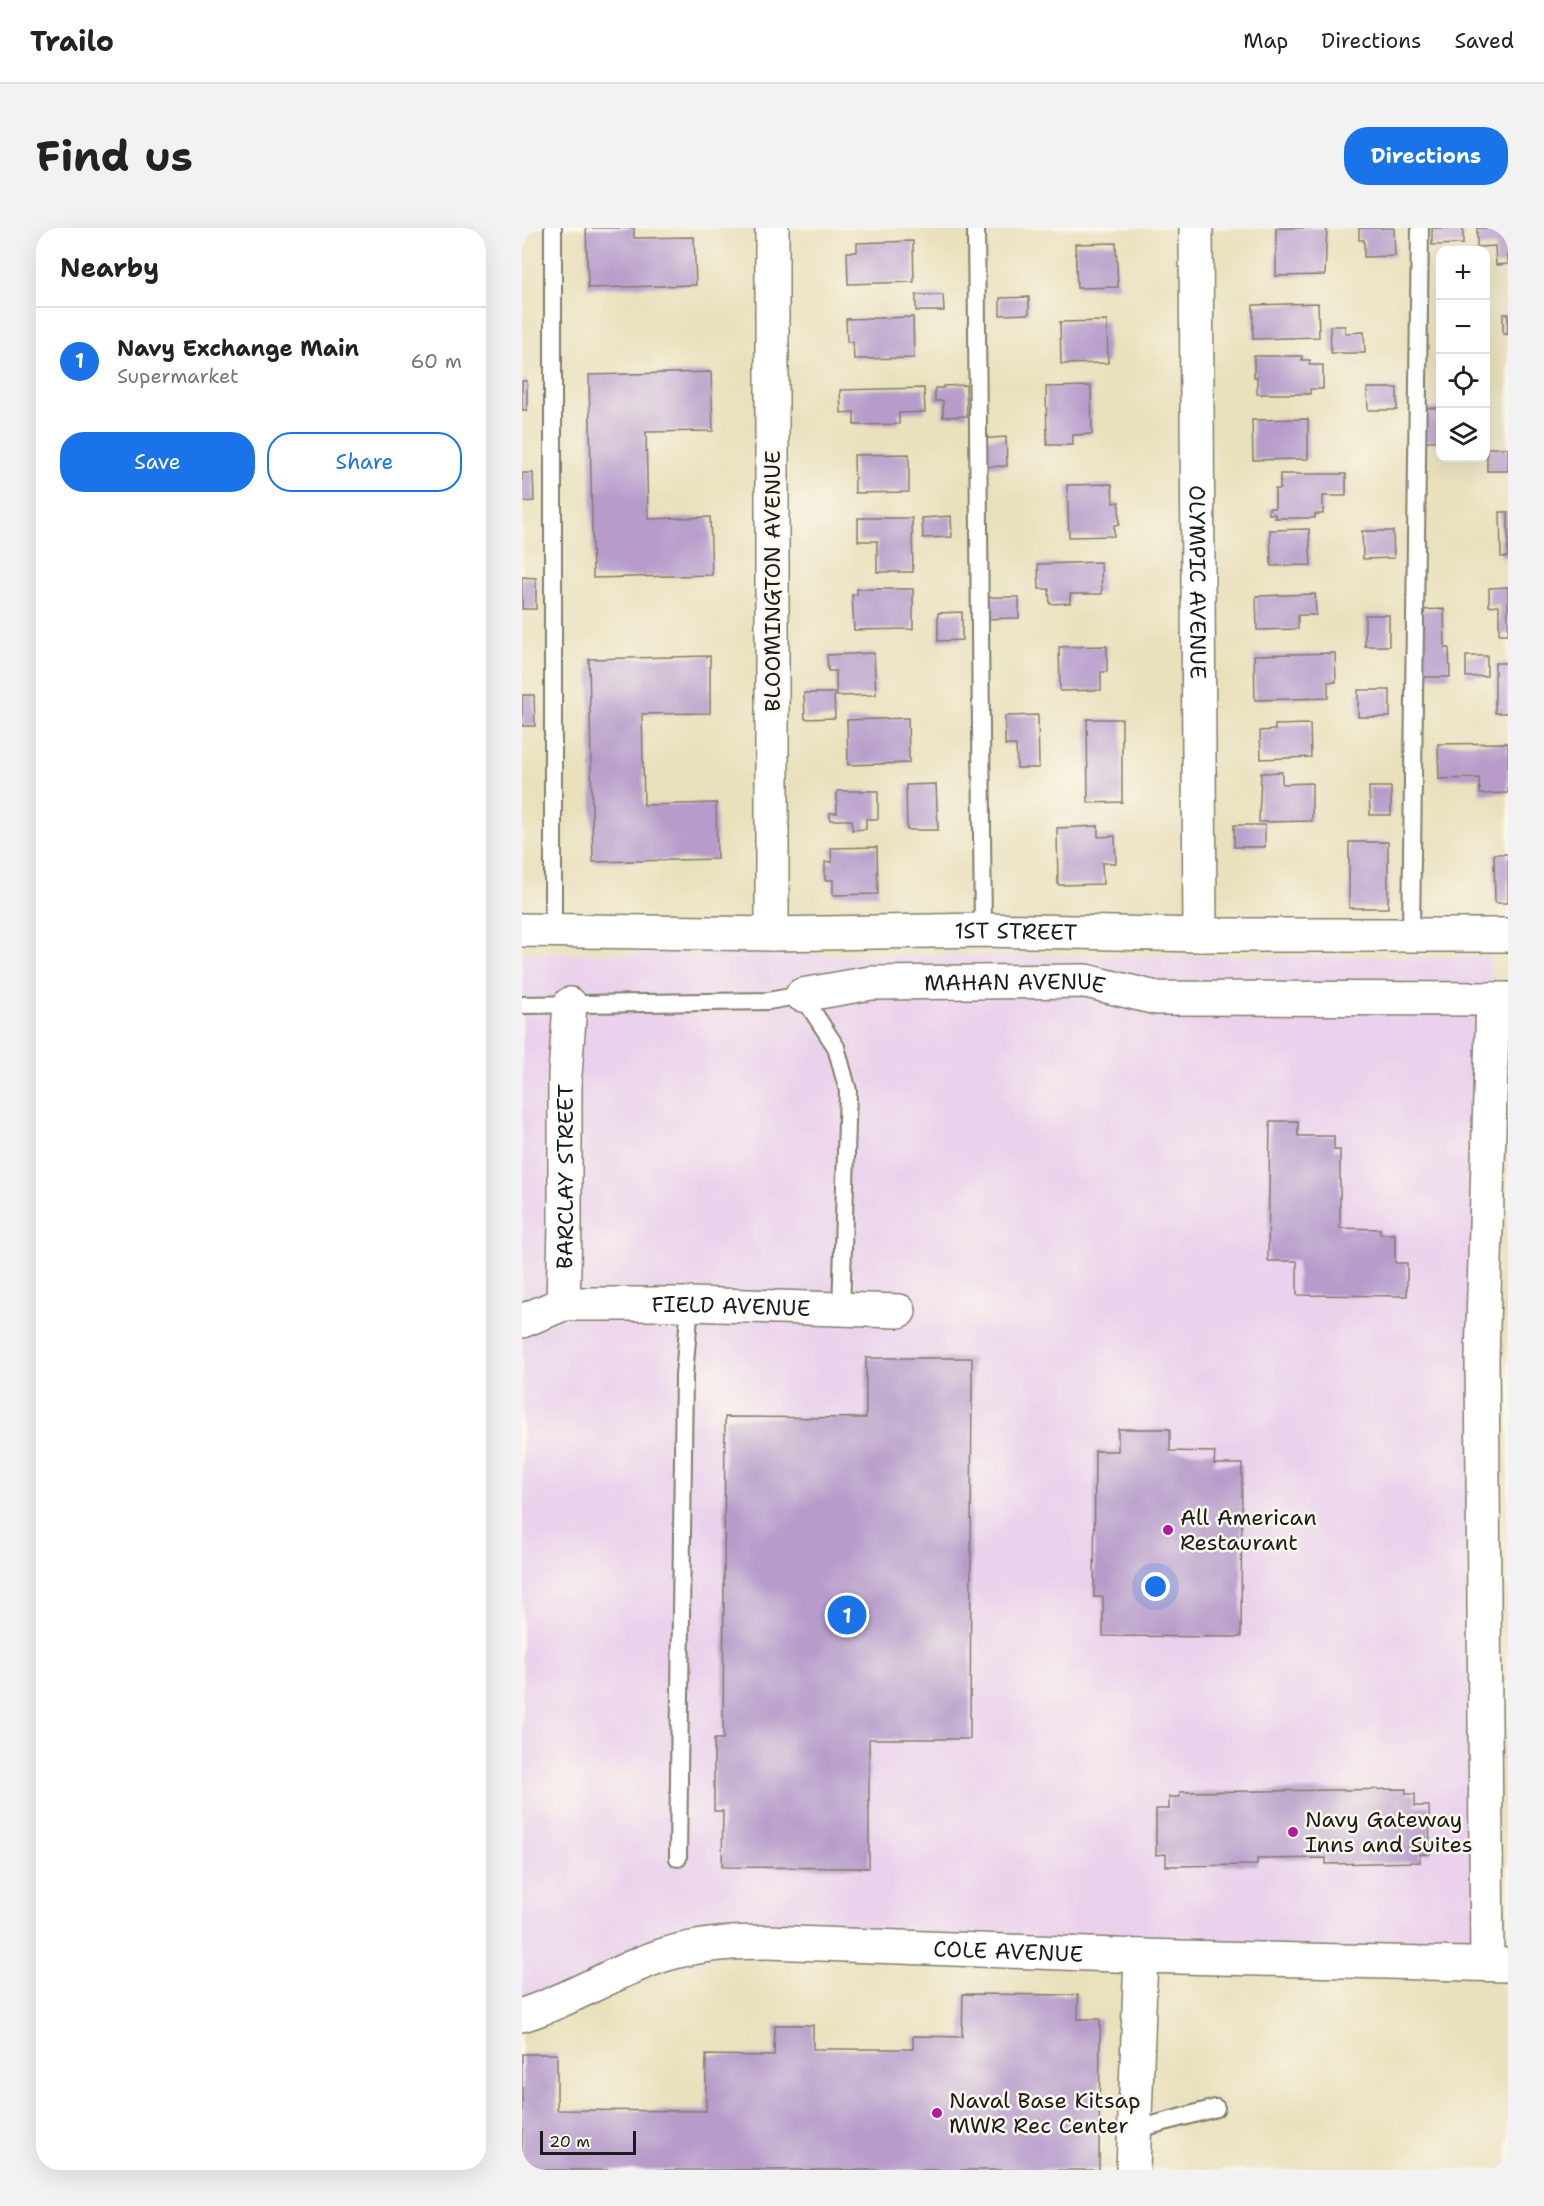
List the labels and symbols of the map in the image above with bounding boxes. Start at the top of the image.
street label: BLOOMINGTON AVENUE [758,450,787,712]
street label: OLYMPIC AVENUE [1183,485,1213,679]
street label: 1ST STREET [954,915,1078,947]
street label: MAHAN AVENUE [924,966,1109,1000]
street label: BARCLAY STREET [549,1083,580,1269]
street label: FIELD AVENUE [651,1289,811,1323]
place label: All American Restaurant [1180,1503,1317,1557]
marker: All American Restaurant [1161,1523,1175,1537]
your location [1141,1572,1170,1601]
pin: 1 [828,1592,866,1638]
place label: Navy Gateway Inns and Suites [1305,1805,1473,1859]
marker: Navy Gateway Inns and Suites [1286,1825,1300,1839]
street label: COLE AVENUE [933,1934,1084,1968]
place label: Naval Base Kitsap MWR Rec Center [949,2086,1141,2140]
marker: Naval Base Kitsap MWR Rec Center [930,2106,944,2120]
scale bar [540,2128,636,2156]

